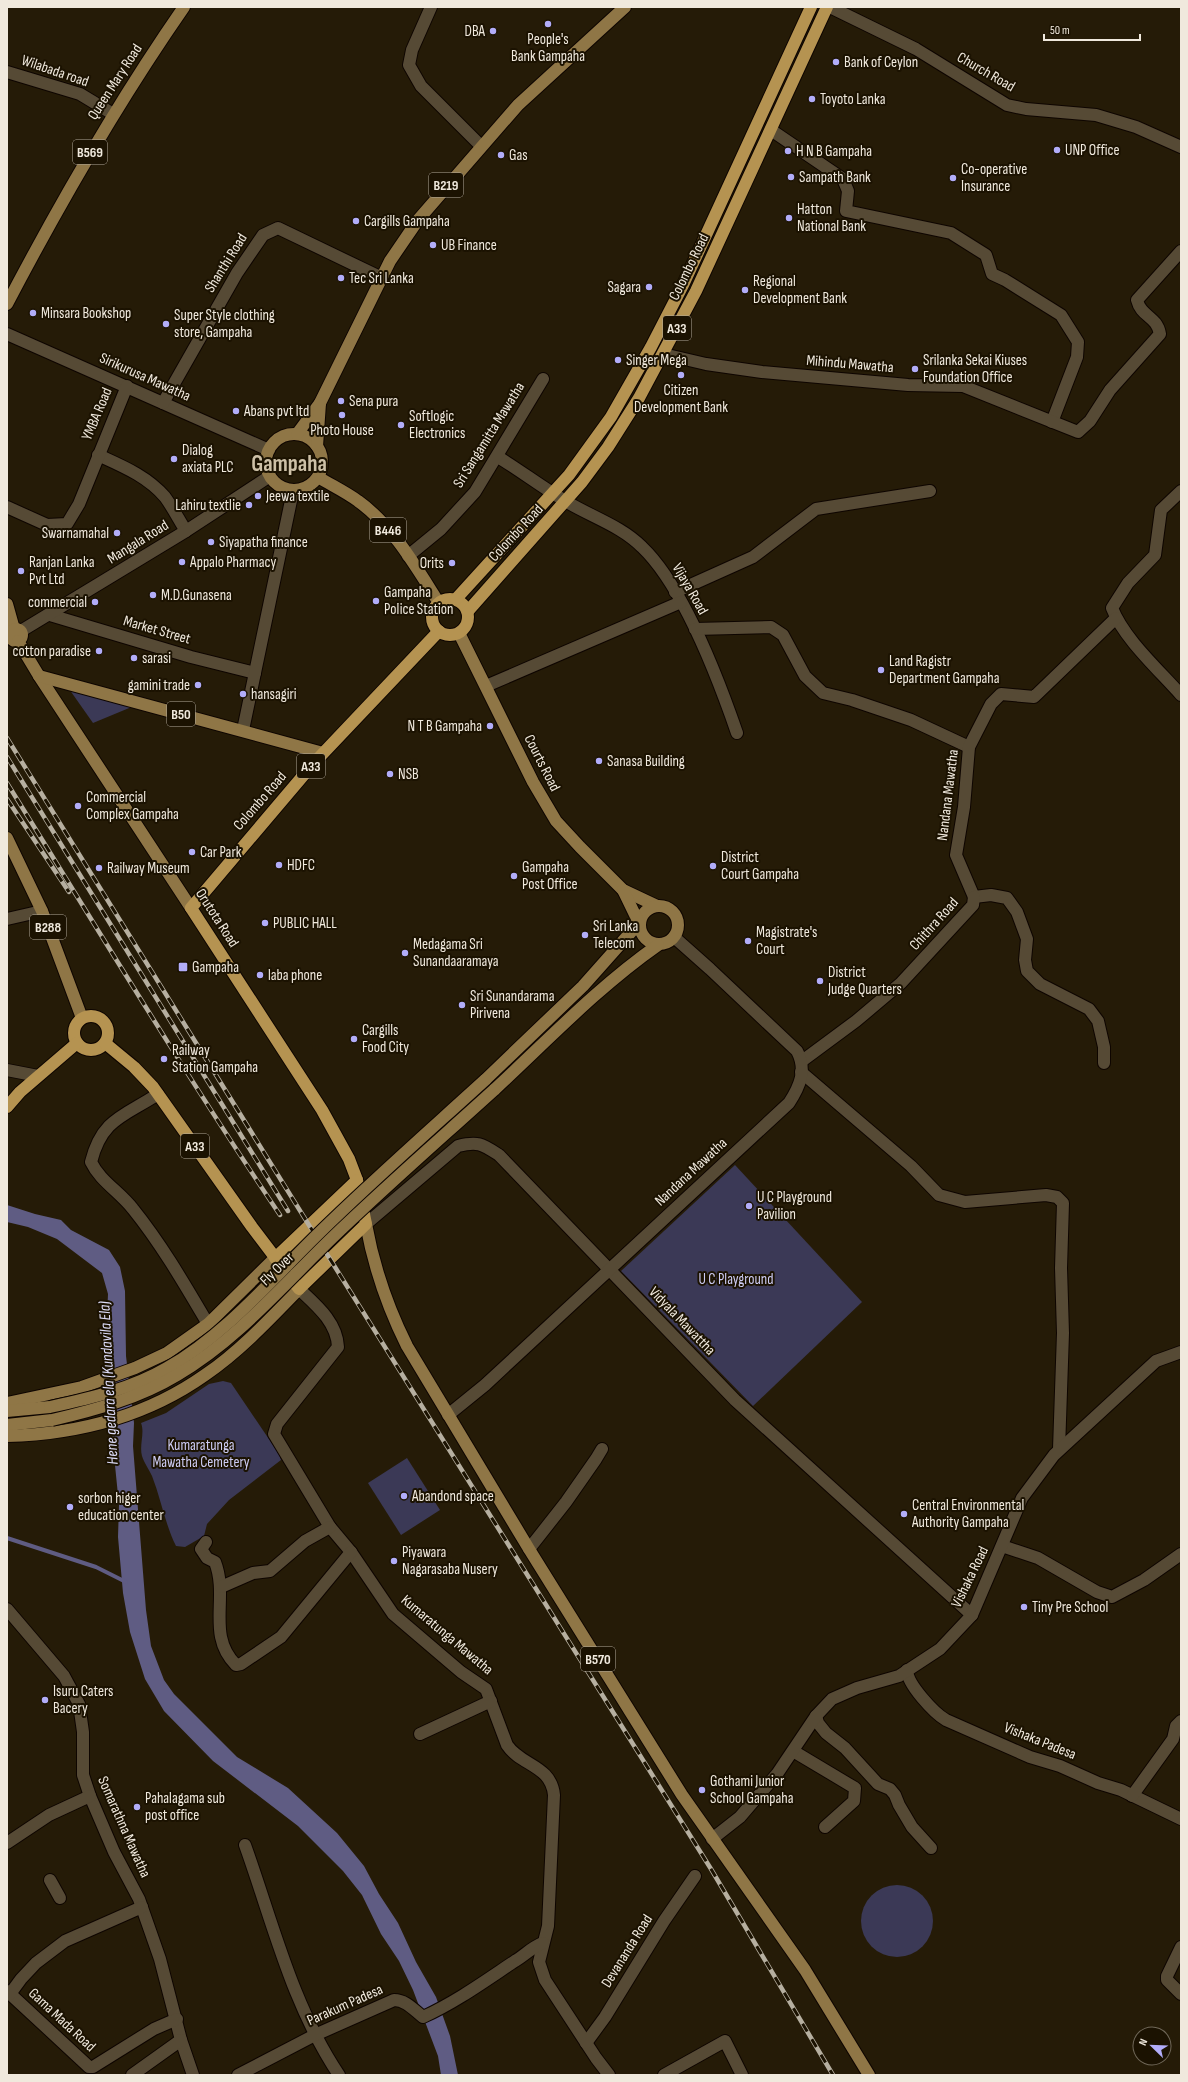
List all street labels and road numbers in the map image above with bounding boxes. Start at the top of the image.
street label: Queen Mary Road [83,40,147,124]
street label: Church Road [954,48,1018,96]
street label: Wilabada road [19,51,91,91]
road number: B569 [73,140,107,164]
road number: B219 [429,173,463,197]
street label: Shanthi Road [200,230,252,296]
street label: Colombo Road [665,231,713,303]
road number: A33 [663,316,691,340]
street label: Sirikurusa Mawatha [96,348,194,406]
street label: Mihindu Mawatha [806,351,895,377]
street label: Sri Sangamitta Mawatha [449,378,529,491]
street label: YMBA Road [77,385,117,443]
street label: Colombo Road [485,500,547,566]
street label: Mangala Road [104,516,172,568]
road number: B446 [370,518,406,542]
street label: Vijaya Road [668,560,712,618]
street label: Market Street [121,611,193,649]
road number: B50 [167,702,195,726]
street label: Courts Road [520,731,564,795]
street label: Nandana Mawatha [933,748,963,842]
road number: A33 [297,754,325,778]
street label: Colombo Road [229,768,291,834]
street label: Orutota Road [191,885,243,951]
street label: Chithra Road [905,894,963,954]
road number: B288 [30,915,66,939]
road number: A33 [181,1134,209,1158]
street label: Nandana Mawatha [651,1134,731,1210]
street label: Fly Over [256,1248,299,1290]
street label: Vidyala Mawattha [645,1283,720,1359]
street label: Vishaka Road [947,1543,993,1611]
street label: Kumaratunga Mawatha [397,1591,497,1679]
road number: B570 [581,1647,615,1671]
street label: Vishaka Padesa [1001,1718,1079,1764]
street label: Somarathna Mawatha [93,1773,155,1881]
street label: Devananda Road [597,1911,657,1991]
street label: Parakum Padesa [304,1980,386,2030]
street label: Gama Mada Road [24,1984,100,2056]

